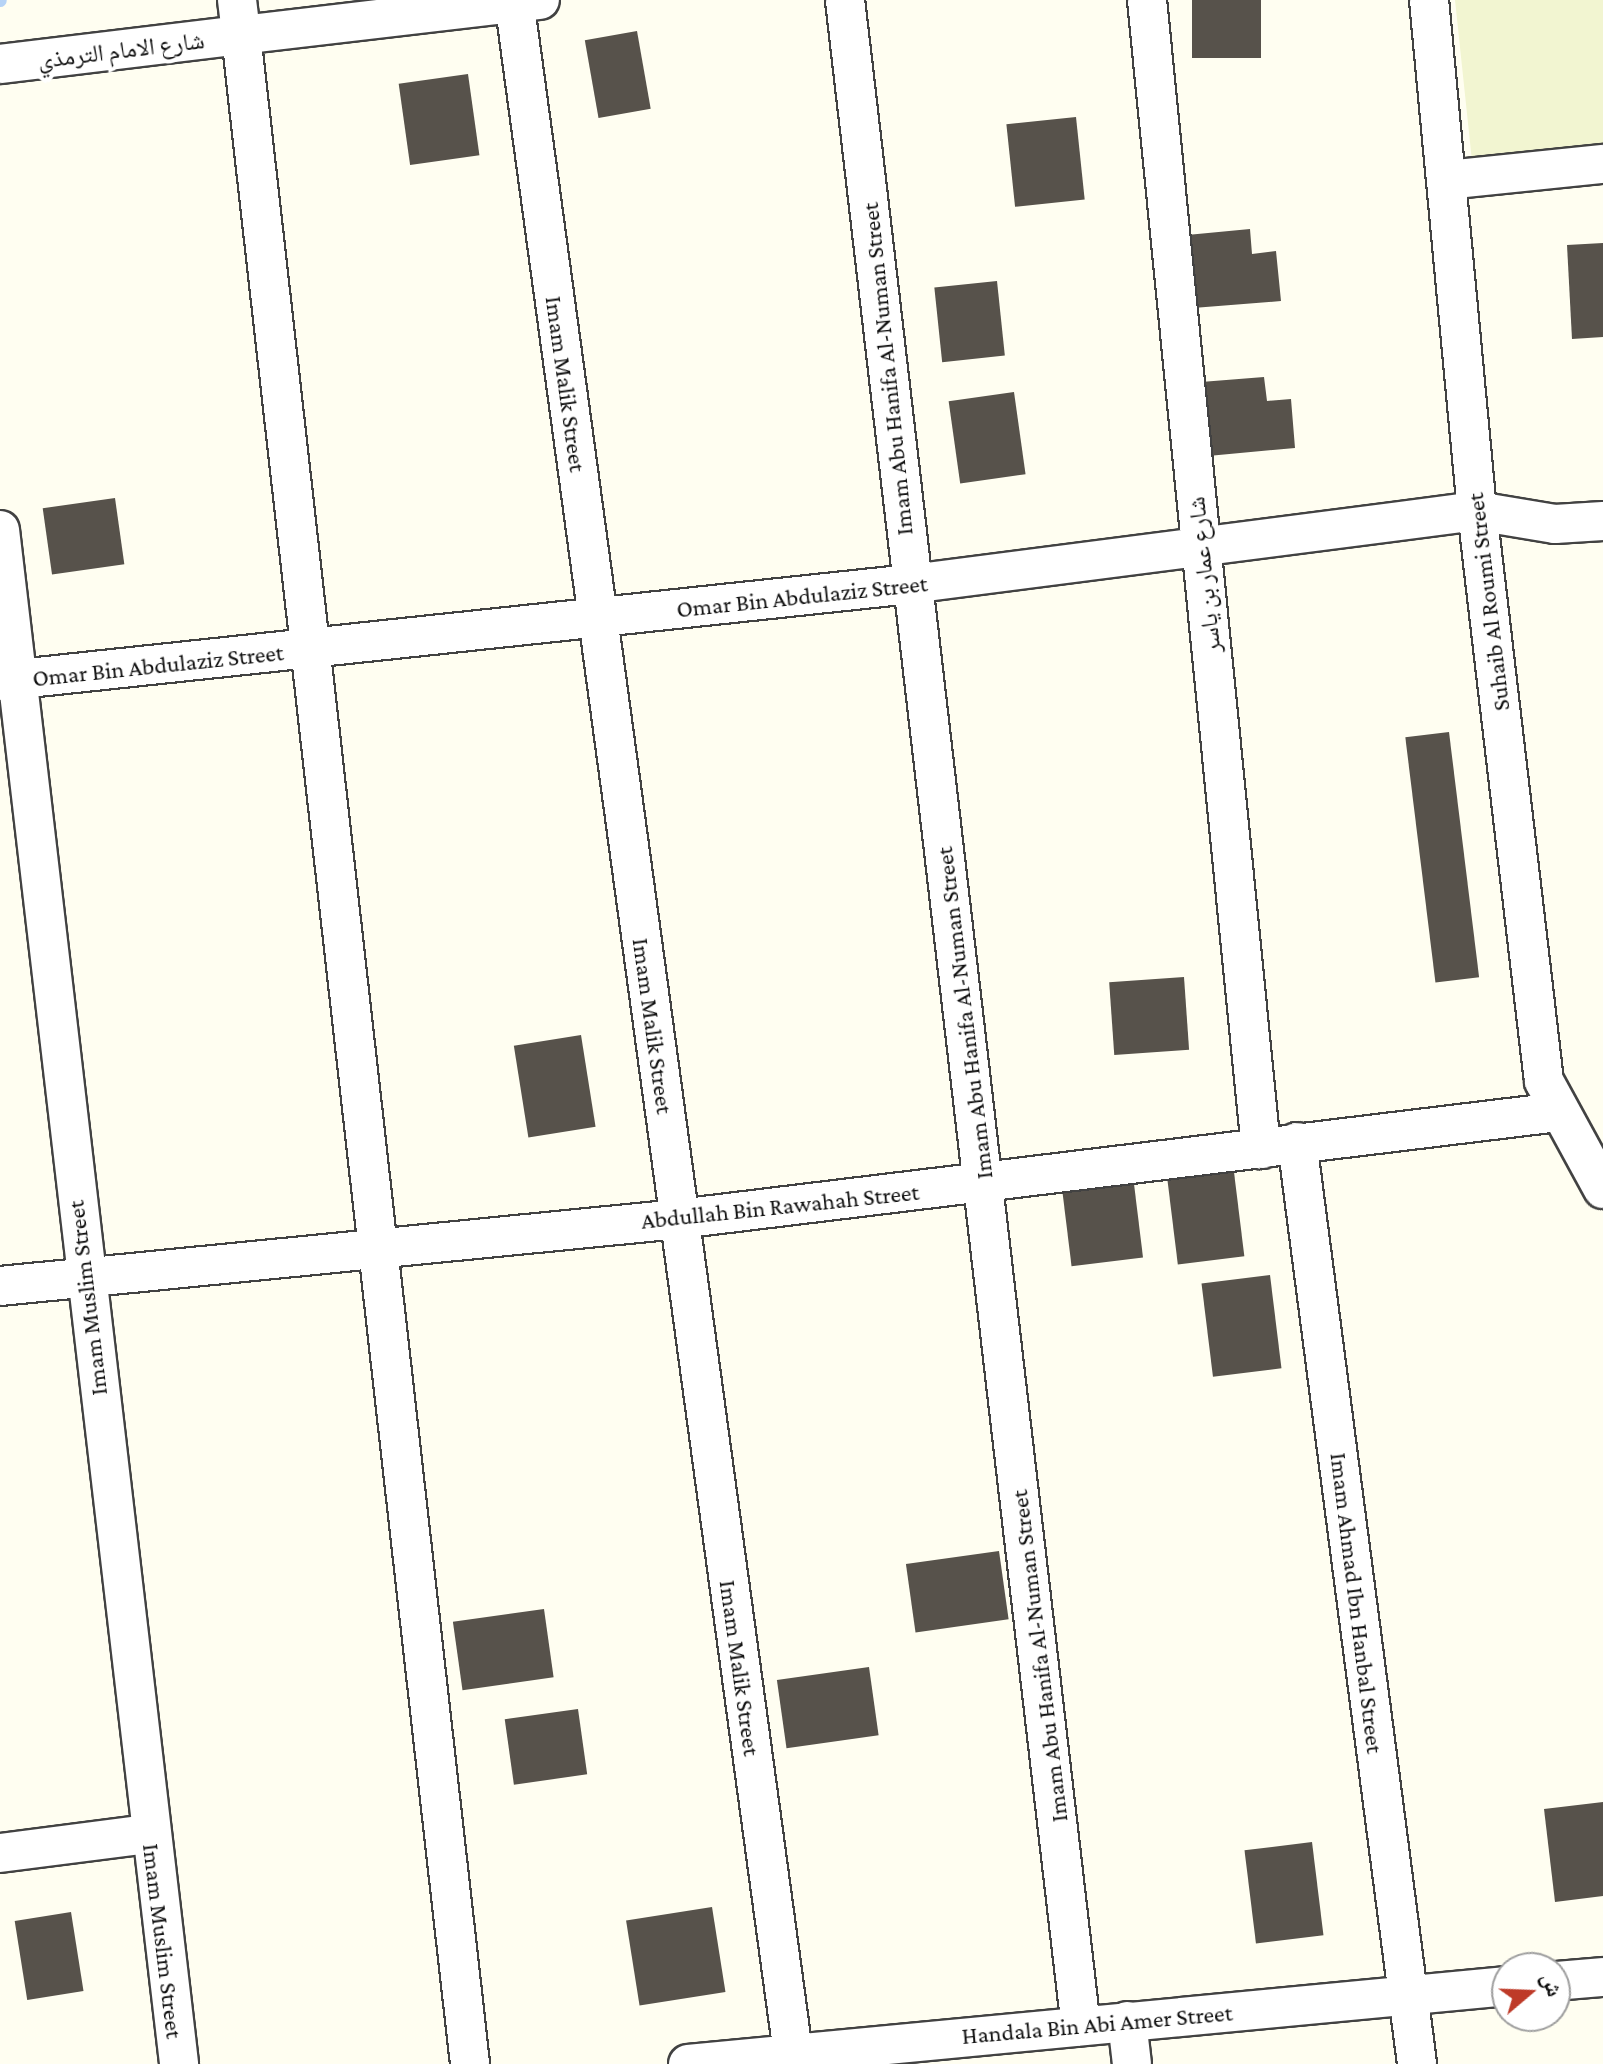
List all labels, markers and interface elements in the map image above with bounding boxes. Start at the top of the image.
street label: شارع الامام الترمذي [36,25,206,75]
street label: Imam Abu Hanifa Al-Numan Street [855,201,919,537]
street label: Imam Malik Street [539,294,593,474]
street label: Suhaib Al Roumi Street [1460,491,1516,713]
street label: شارع عمار بن ياسر [1181,495,1227,655]
street label: Omar Bin Abdulaziz Street [675,568,929,624]
street label: Omar Bin Abdulaziz Street [31,637,285,693]
street label: Imam Abu Hanifa Al-Numan Street [929,845,999,1181]
street label: Imam Malik Street [626,936,680,1116]
street label: Abdullah Bin Rawahah Street [640,1177,920,1235]
street label: Imam Muslim Street [61,1199,113,1397]
street label: Imam Ahmad Ibn Hanbal Street [1324,1451,1390,1755]
street label: Imam Abu Hanifa Al-Numan Street [1004,1488,1074,1824]
street label: Imam Malik Street [713,1578,767,1758]
street label: Imam Muslim Street [137,1842,189,2040]
north arrow [1491,1952,1571,2032]
text: ش [1537,1970,1568,2000]
street label: Handala Bin Abi Amer Street [960,1998,1234,2050]

